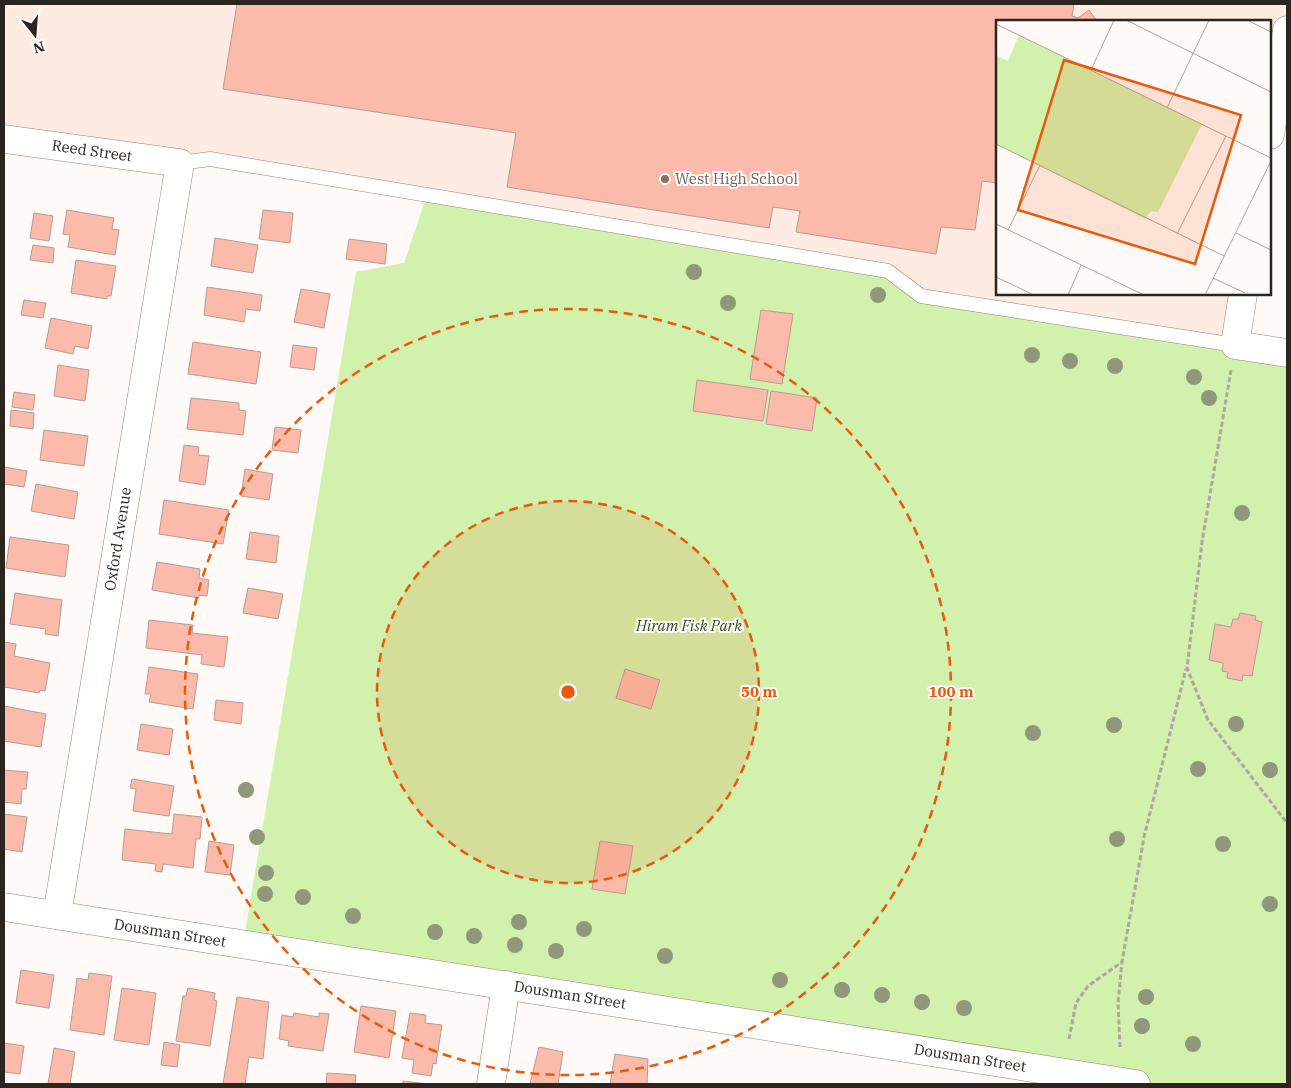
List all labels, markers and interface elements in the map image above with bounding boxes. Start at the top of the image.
north arrow [10,10,60,60]
inset map [996,20,1271,295]
text: N [31,37,47,58]
street label: Reed Street [51,135,133,166]
place label: West High School [675,169,798,188]
marker: West High School [659,173,671,185]
street label: Oxford Avenue [100,486,135,592]
park label: Hiram Fisk Park [635,616,742,635]
text: 50 m [741,682,777,701]
text: 100 m [928,682,974,701]
centre of rings [559,683,577,701]
street label: Dousman Street [113,914,228,951]
street label: Dousman Street [513,976,628,1013]
street label: Dousman Street [913,1039,1028,1076]

